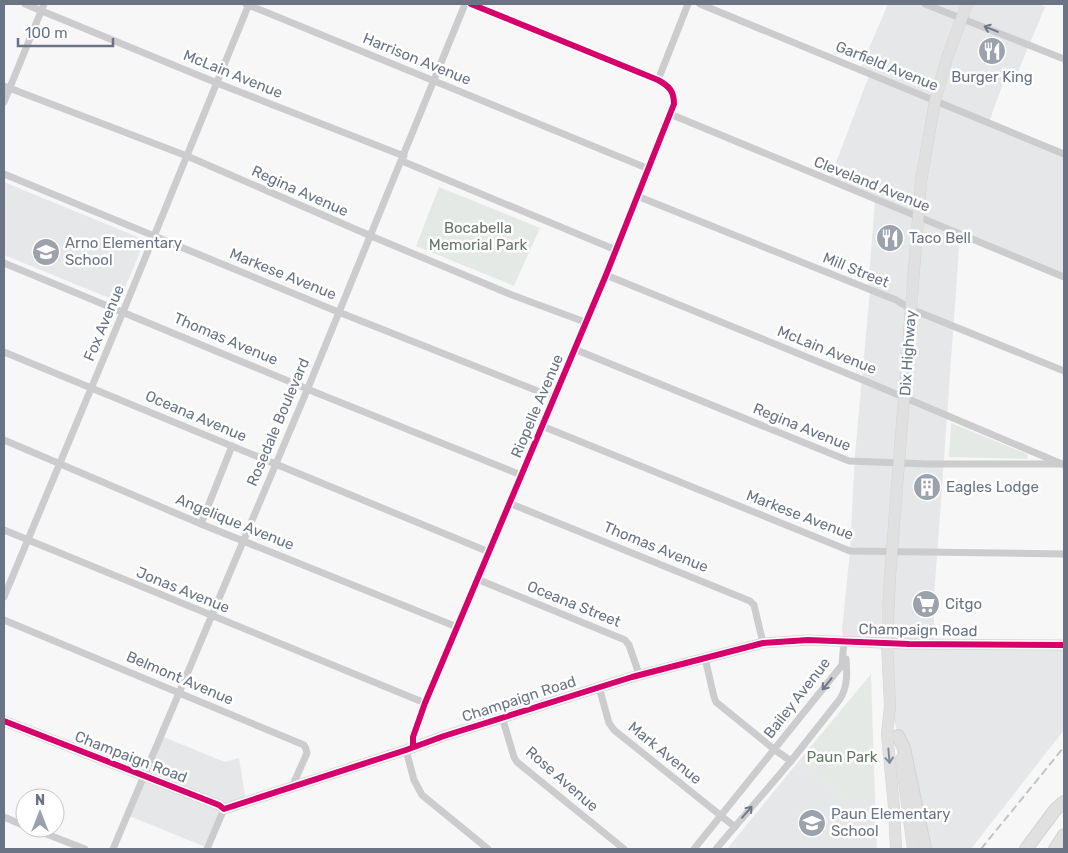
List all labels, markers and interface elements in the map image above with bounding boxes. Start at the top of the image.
scale bar [18,15,112,47]
text: 100 m [25,24,67,42]
one-way arrow [984,24,999,33]
street label: Harrison Avenue [360,29,474,89]
restaurant icon: Burger King [977,36,1007,66]
street label: Garfield Avenue [833,37,941,95]
street label: McLain Avenue [181,46,285,102]
place label: Burger King [951,68,1033,86]
street label: Cleveland Avenue [811,152,933,216]
street label: Regina Avenue [249,162,351,220]
park label: Bocabella Memorial Park [429,219,527,254]
restaurant icon: Taco Bell [875,223,905,253]
place label: Taco Bell [909,229,971,247]
place label: Arno Elementary School [65,234,182,269]
school or university icon: Arno Elementary School [31,237,61,267]
street label: Markese Avenue [227,244,339,304]
street label: Mill Street [820,249,892,291]
street label: Fox Avenue [80,282,128,364]
street label: Thomas Avenue [171,309,281,369]
street label: Dix Highway [896,309,920,397]
street label: McLain Avenue [775,322,879,378]
street label: Riopelle Avenue [507,351,567,461]
street label: Rosedale Boulevard [243,355,313,489]
street label: Oceana Avenue [143,387,249,445]
street label: Regina Avenue [750,399,854,455]
building icon: Eagles Lodge [912,472,942,502]
place label: Eagles Lodge [946,478,1039,496]
street label: Markese Avenue [744,486,856,544]
street label: Angelique Avenue [173,490,297,554]
street label: Thomas Avenue [601,518,711,576]
street label: Jonas Avenue [134,563,232,617]
street label: Oceana Street [524,577,624,631]
supermarket icon: Citgo [911,589,941,619]
place label: Citgo [945,595,982,613]
street label: Champaign Road [858,620,978,640]
street label: Belmont Avenue [124,647,236,709]
street label: Bailey Avenue [760,654,834,742]
street label: Champaign Road [460,672,578,726]
one-way arrow [822,677,832,691]
street label: Mark Avenue [625,718,705,788]
street label: Champaign Road [72,727,190,787]
street label: Rose Avenue [522,743,602,815]
park label: Paun Park [807,748,878,766]
one-way arrow [884,748,894,764]
north arrow [15,788,65,838]
text: N [35,792,45,809]
one-way arrow [741,805,753,818]
place label: Paun Elementary School [831,805,951,840]
school or university icon: Paun Elementary School [797,808,827,838]

